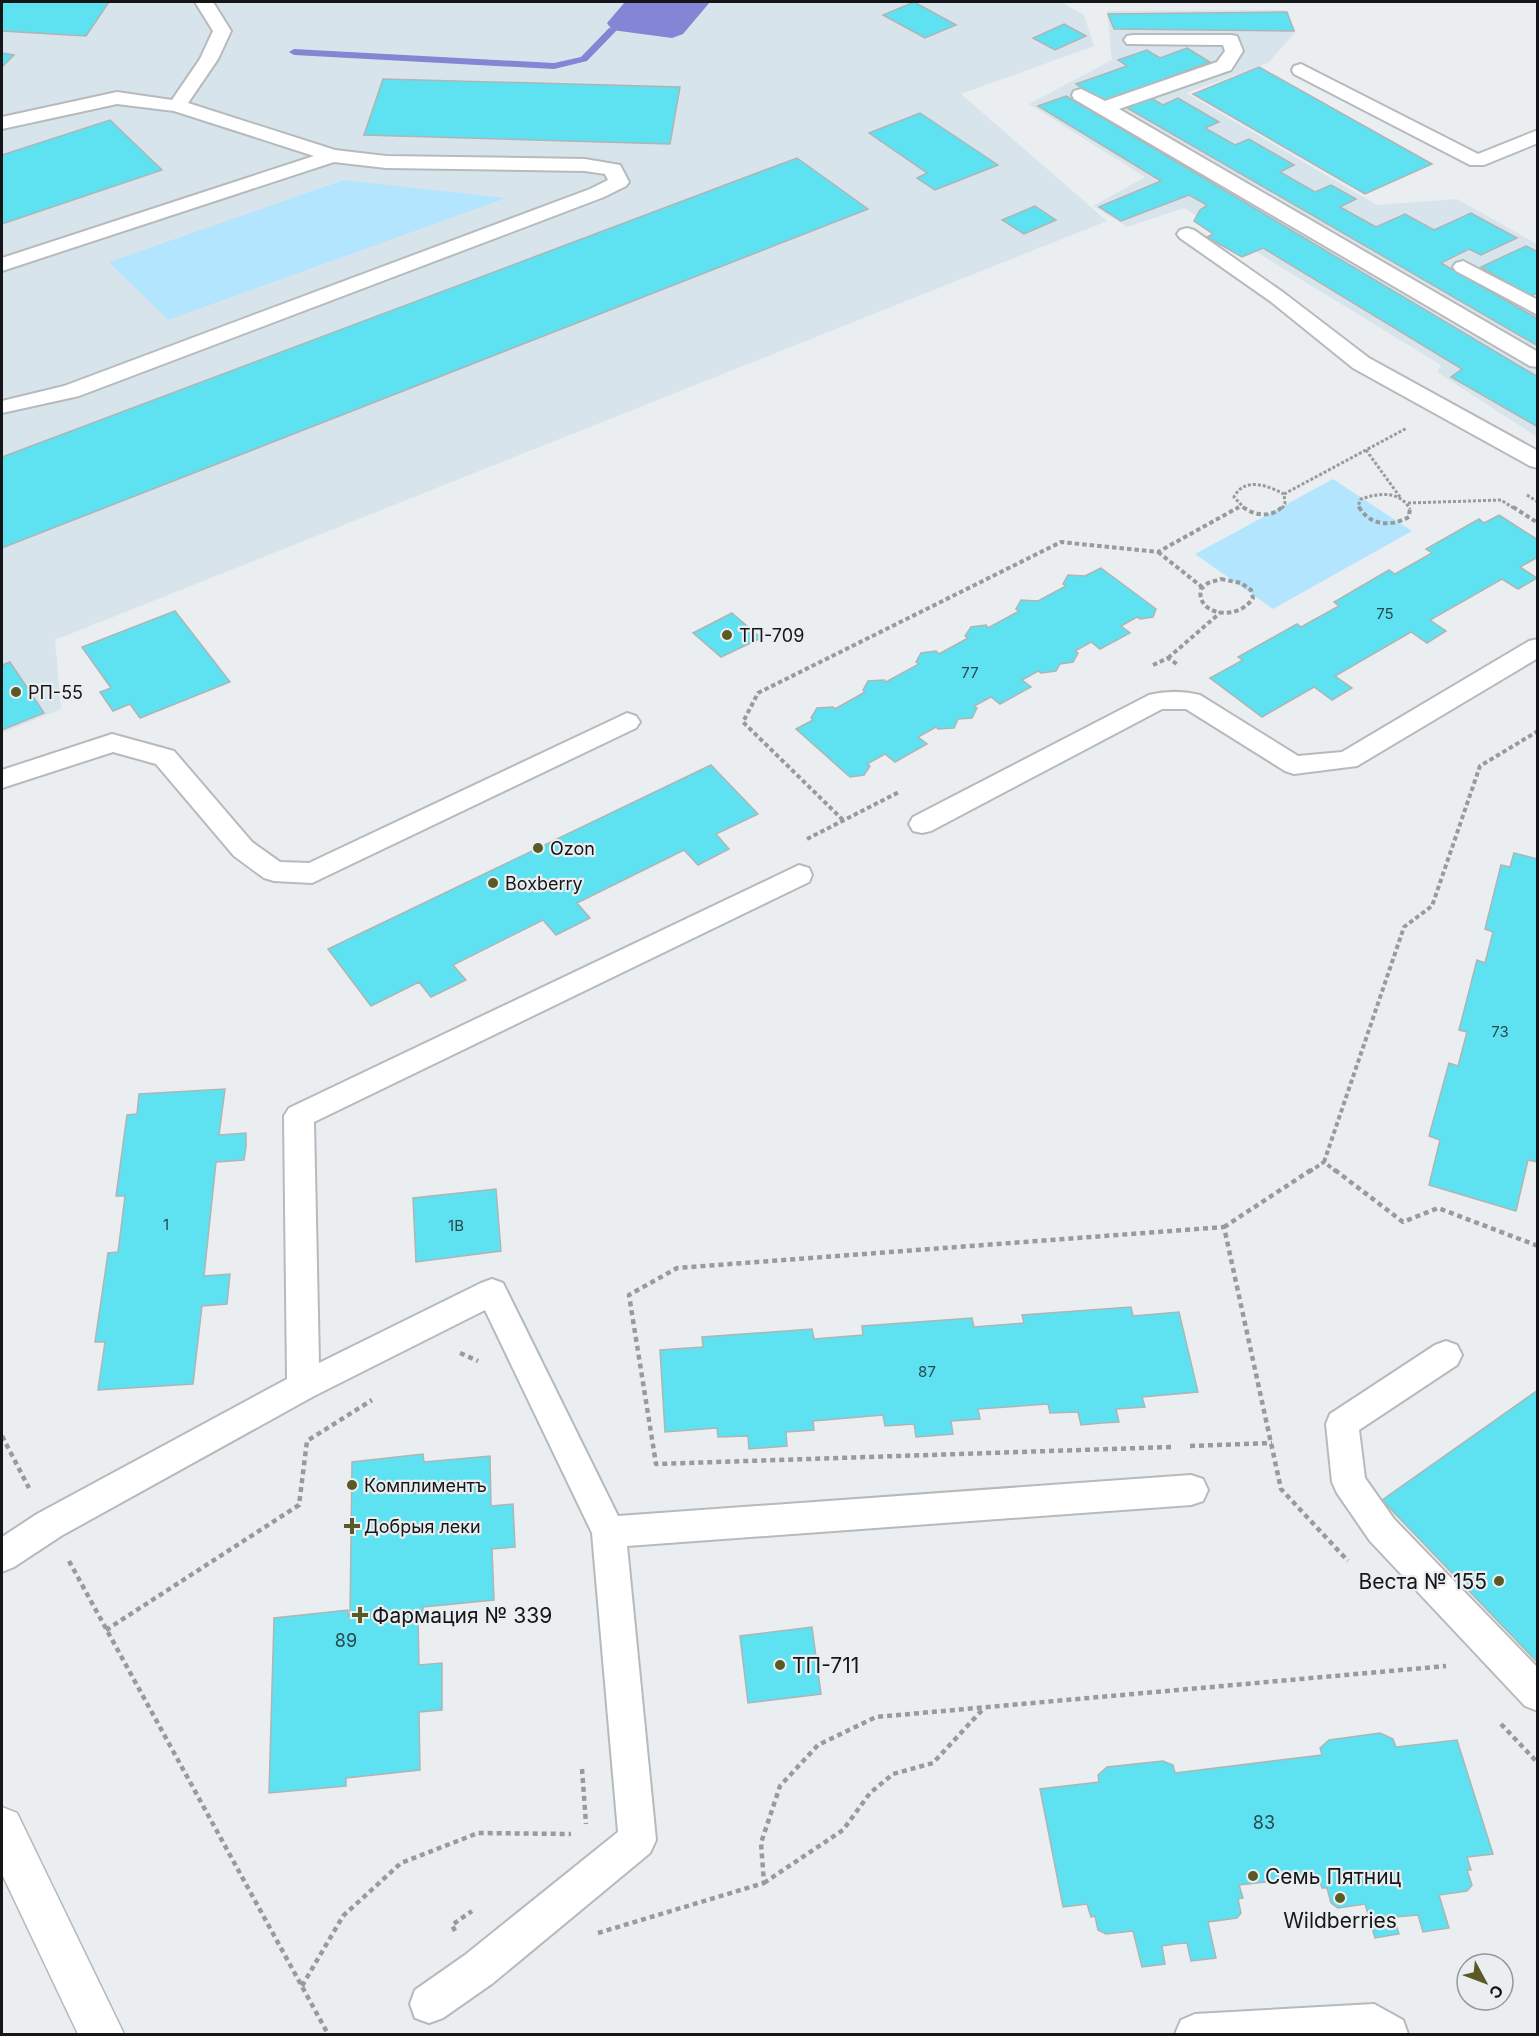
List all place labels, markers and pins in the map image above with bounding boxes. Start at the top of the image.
place label: ТП-709 [739,625,804,646]
marker: ТП-709 [720,628,734,642]
place label: РП-55 [28,682,83,703]
marker: РП-55 [9,685,23,699]
place label: Ozon [550,838,595,859]
marker: Ozon [531,841,545,855]
place label: Boxberry [505,873,583,894]
marker: Boxberry [486,876,500,890]
place label: Комплиментъ [364,1475,487,1496]
marker: Комплиментъ [345,1478,359,1492]
place label: Добрыя леки [364,1516,481,1537]
marker: Добрыя леки [345,1519,359,1533]
place label: Веста № 155 [1359,1569,1487,1594]
marker: Веста № 155 [1492,1574,1506,1588]
place label: Фармация № 339 [372,1603,552,1628]
marker: Фармация № 339 [353,1608,367,1622]
place label: ТП-711 [792,1653,859,1678]
marker: ТП-711 [773,1658,787,1672]
place label: Семь Пятниц [1265,1864,1402,1889]
marker: Семь Пятниц [1246,1869,1260,1883]
marker: Wildberries [1333,1891,1347,1905]
place label: Wildberries [1283,1908,1397,1933]

